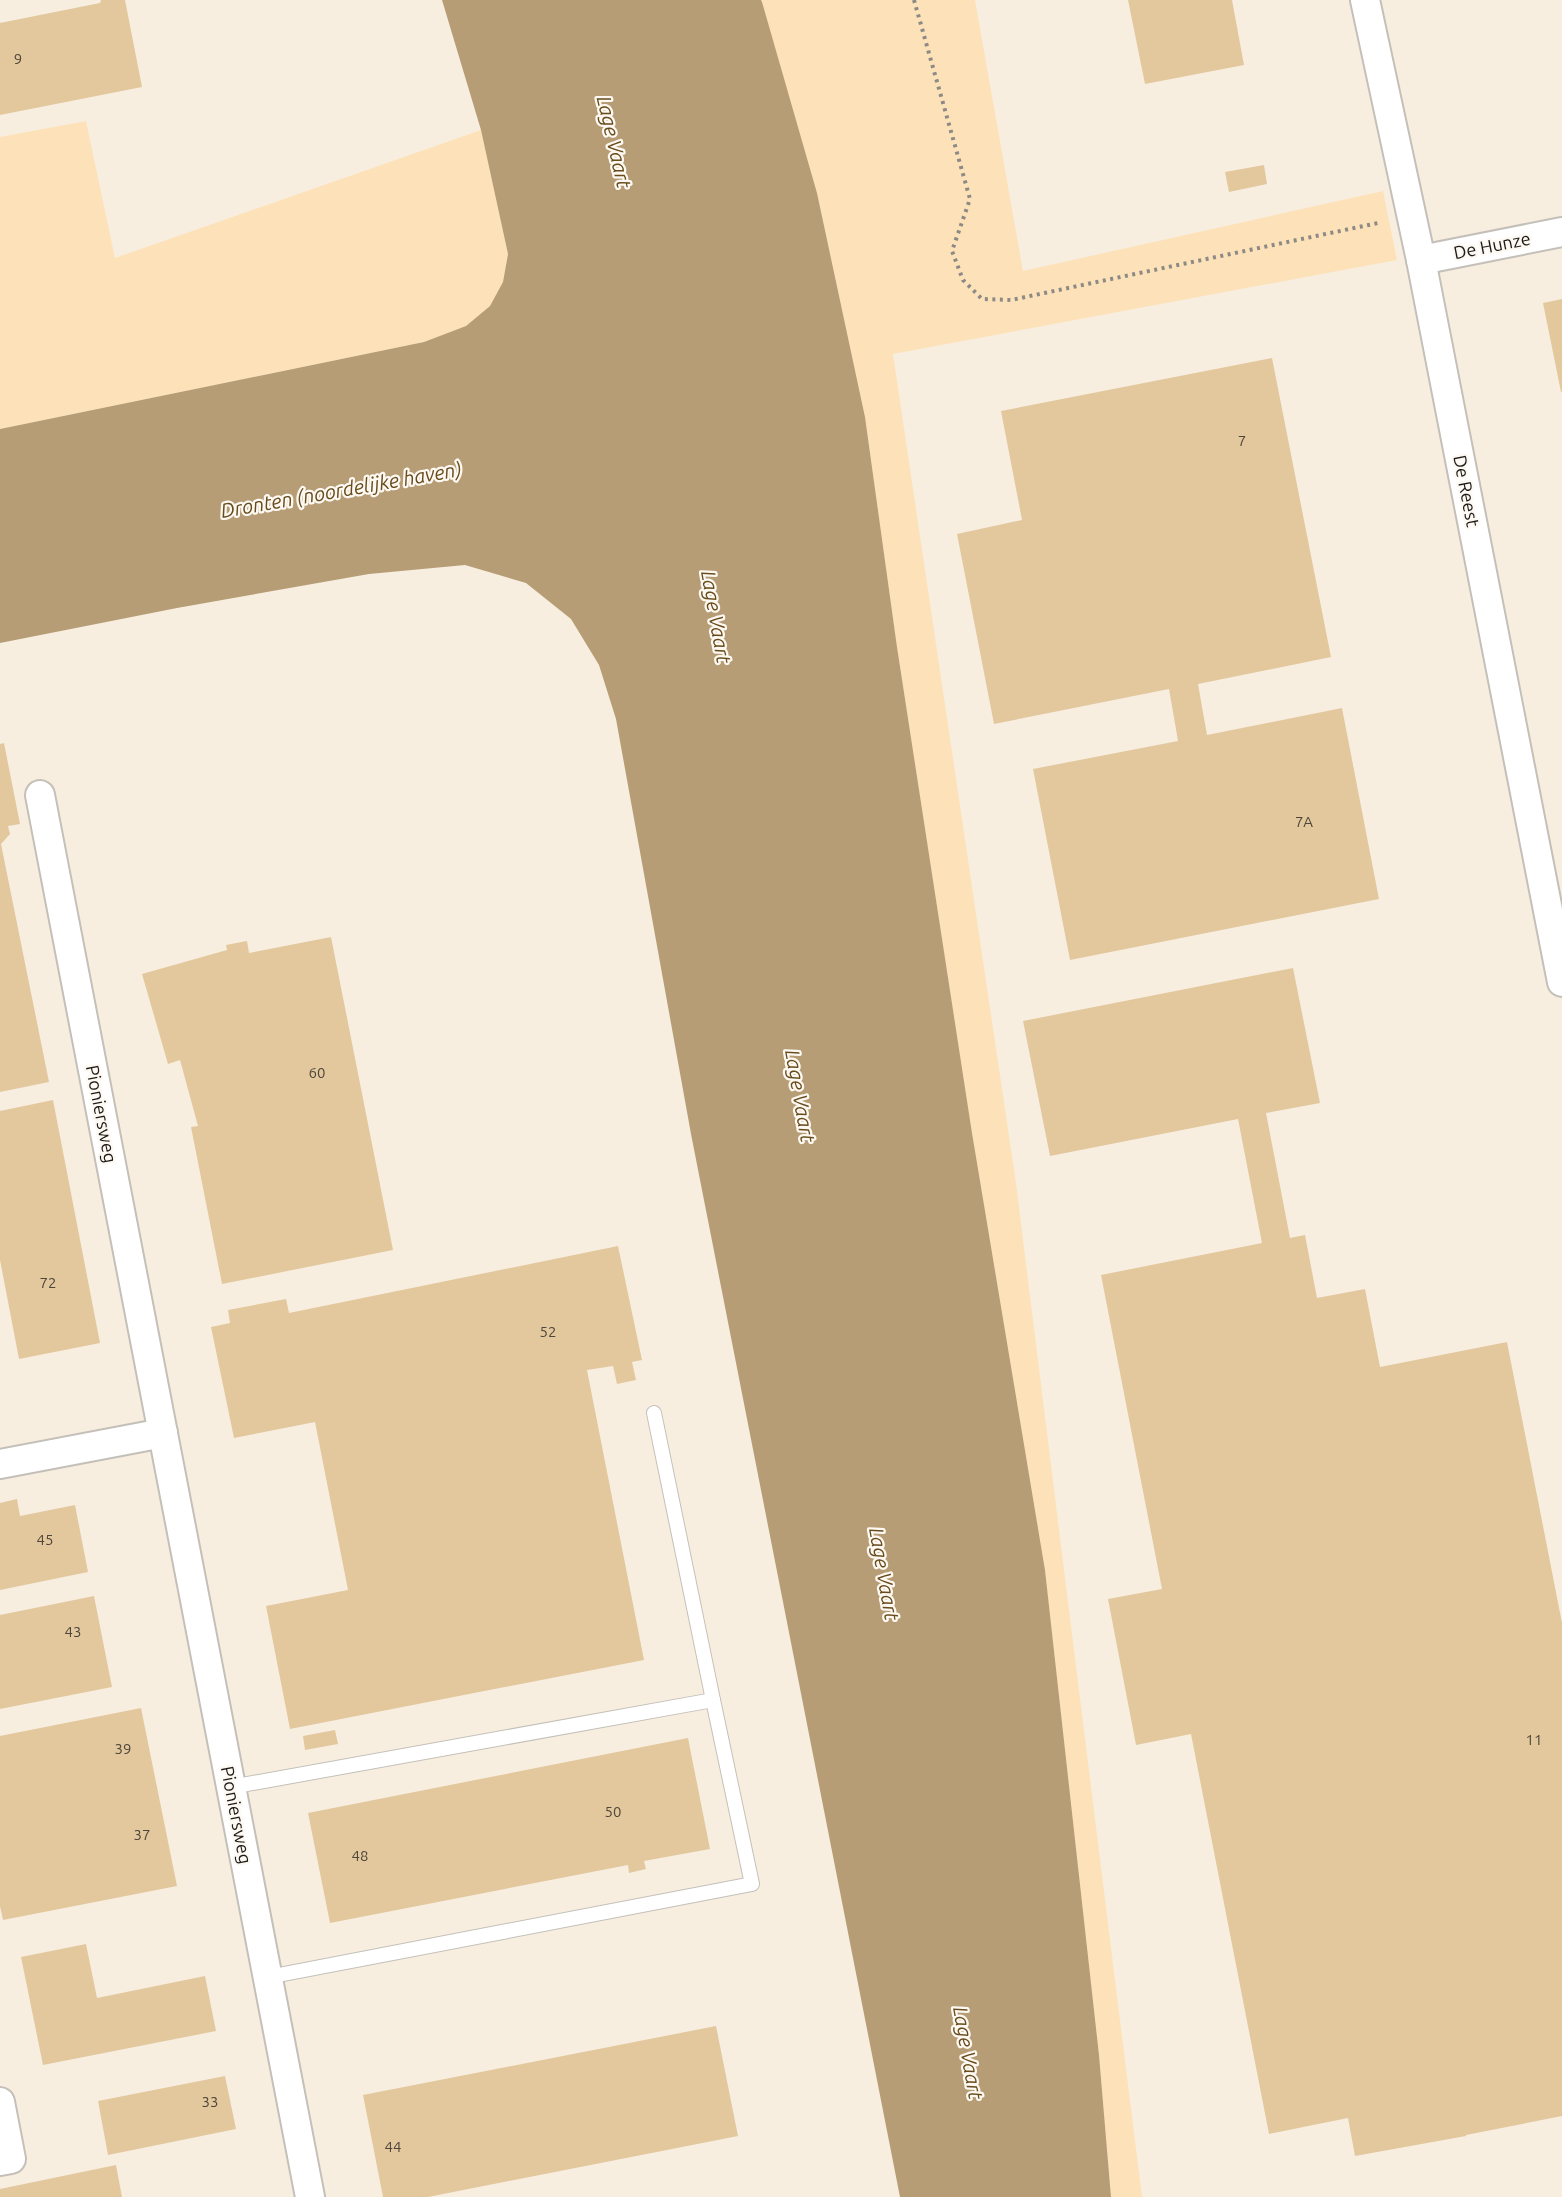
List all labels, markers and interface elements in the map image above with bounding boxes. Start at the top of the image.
house number: 9 [14,50,22,67]
water label: Lage Vaart [593,94,636,190]
street label: De Hunze [1452,228,1532,262]
house number: 7 [1238,432,1246,449]
street label: De Reest [1450,453,1484,528]
water label: Dronten (noordelijke haven) [219,457,463,522]
water label: Lage Vaart [697,569,736,665]
house number: 7A [1295,813,1313,830]
water label: Lage Vaart [781,1048,820,1144]
street label: Pioniersweg [83,1063,121,1164]
house number: 60 [309,1064,325,1081]
house number: 72 [40,1274,56,1291]
house number: 52 [540,1323,556,1340]
water label: Lage Vaart [865,1526,904,1622]
house number: 45 [37,1531,53,1548]
house number: 43 [65,1623,81,1640]
house number: 11 [1526,1731,1542,1748]
house number: 39 [115,1740,131,1757]
street label: Pioniersweg [218,1764,256,1865]
house number: 50 [605,1803,621,1820]
house number: 37 [134,1826,150,1843]
house number: 48 [352,1847,368,1864]
water label: Lage Vaart [949,2005,988,2101]
house number: 33 [202,2093,218,2110]
house number: 44 [385,2138,401,2155]

